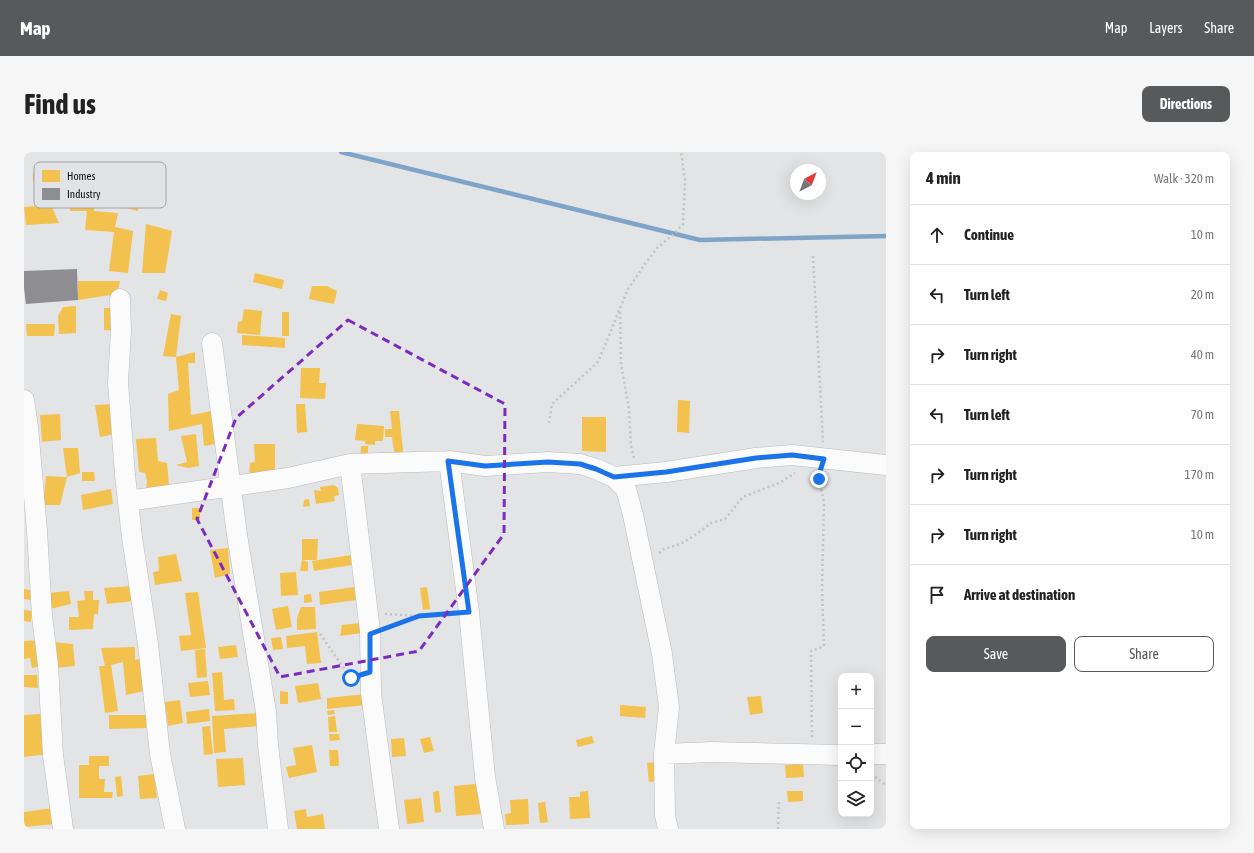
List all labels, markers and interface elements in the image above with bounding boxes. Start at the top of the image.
text: Map [20,17,51,39]
text: Map [1105,20,1127,36]
text: Layers [1149,20,1182,36]
text: Share [1204,20,1234,36]
button: Directions [1142,86,1230,122]
text: Find us [24,88,96,120]
legend [34,162,166,208]
north arrow [790,164,826,200]
text: 4 min [926,168,961,188]
text: Homes [67,170,95,182]
text: Walk · 320 m [1154,171,1214,186]
text: Industry [67,188,101,200]
icon: ahead [926,224,948,246]
text: Continue [964,226,1014,243]
text: 10 m [1191,227,1214,242]
icon: left [926,284,948,306]
text: Turn left [964,286,1010,303]
text: 20 m [1191,287,1214,302]
icon: right [926,344,948,366]
text: Turn right [964,346,1017,363]
text: 40 m [1191,347,1214,362]
icon: left [926,404,948,426]
text: Turn left [964,406,1010,423]
text: 70 m [1191,407,1214,422]
icon: right [926,464,948,486]
text: Turn right [964,466,1017,483]
text: 170 m [1185,467,1214,482]
route end [810,470,828,488]
icon: right [926,524,948,546]
text: Turn right [964,526,1017,543]
text: 10 m [1191,527,1214,542]
icon: arrive [926,584,948,606]
text: Arrive at destination [964,586,1075,603]
button: Save [926,636,1066,672]
button: Share [1074,636,1214,672]
route start [342,669,360,687]
map controls [838,673,874,817]
button: + [838,673,874,709]
button: − [838,709,874,745]
button: locate [838,745,874,781]
button: layers [838,781,874,817]

